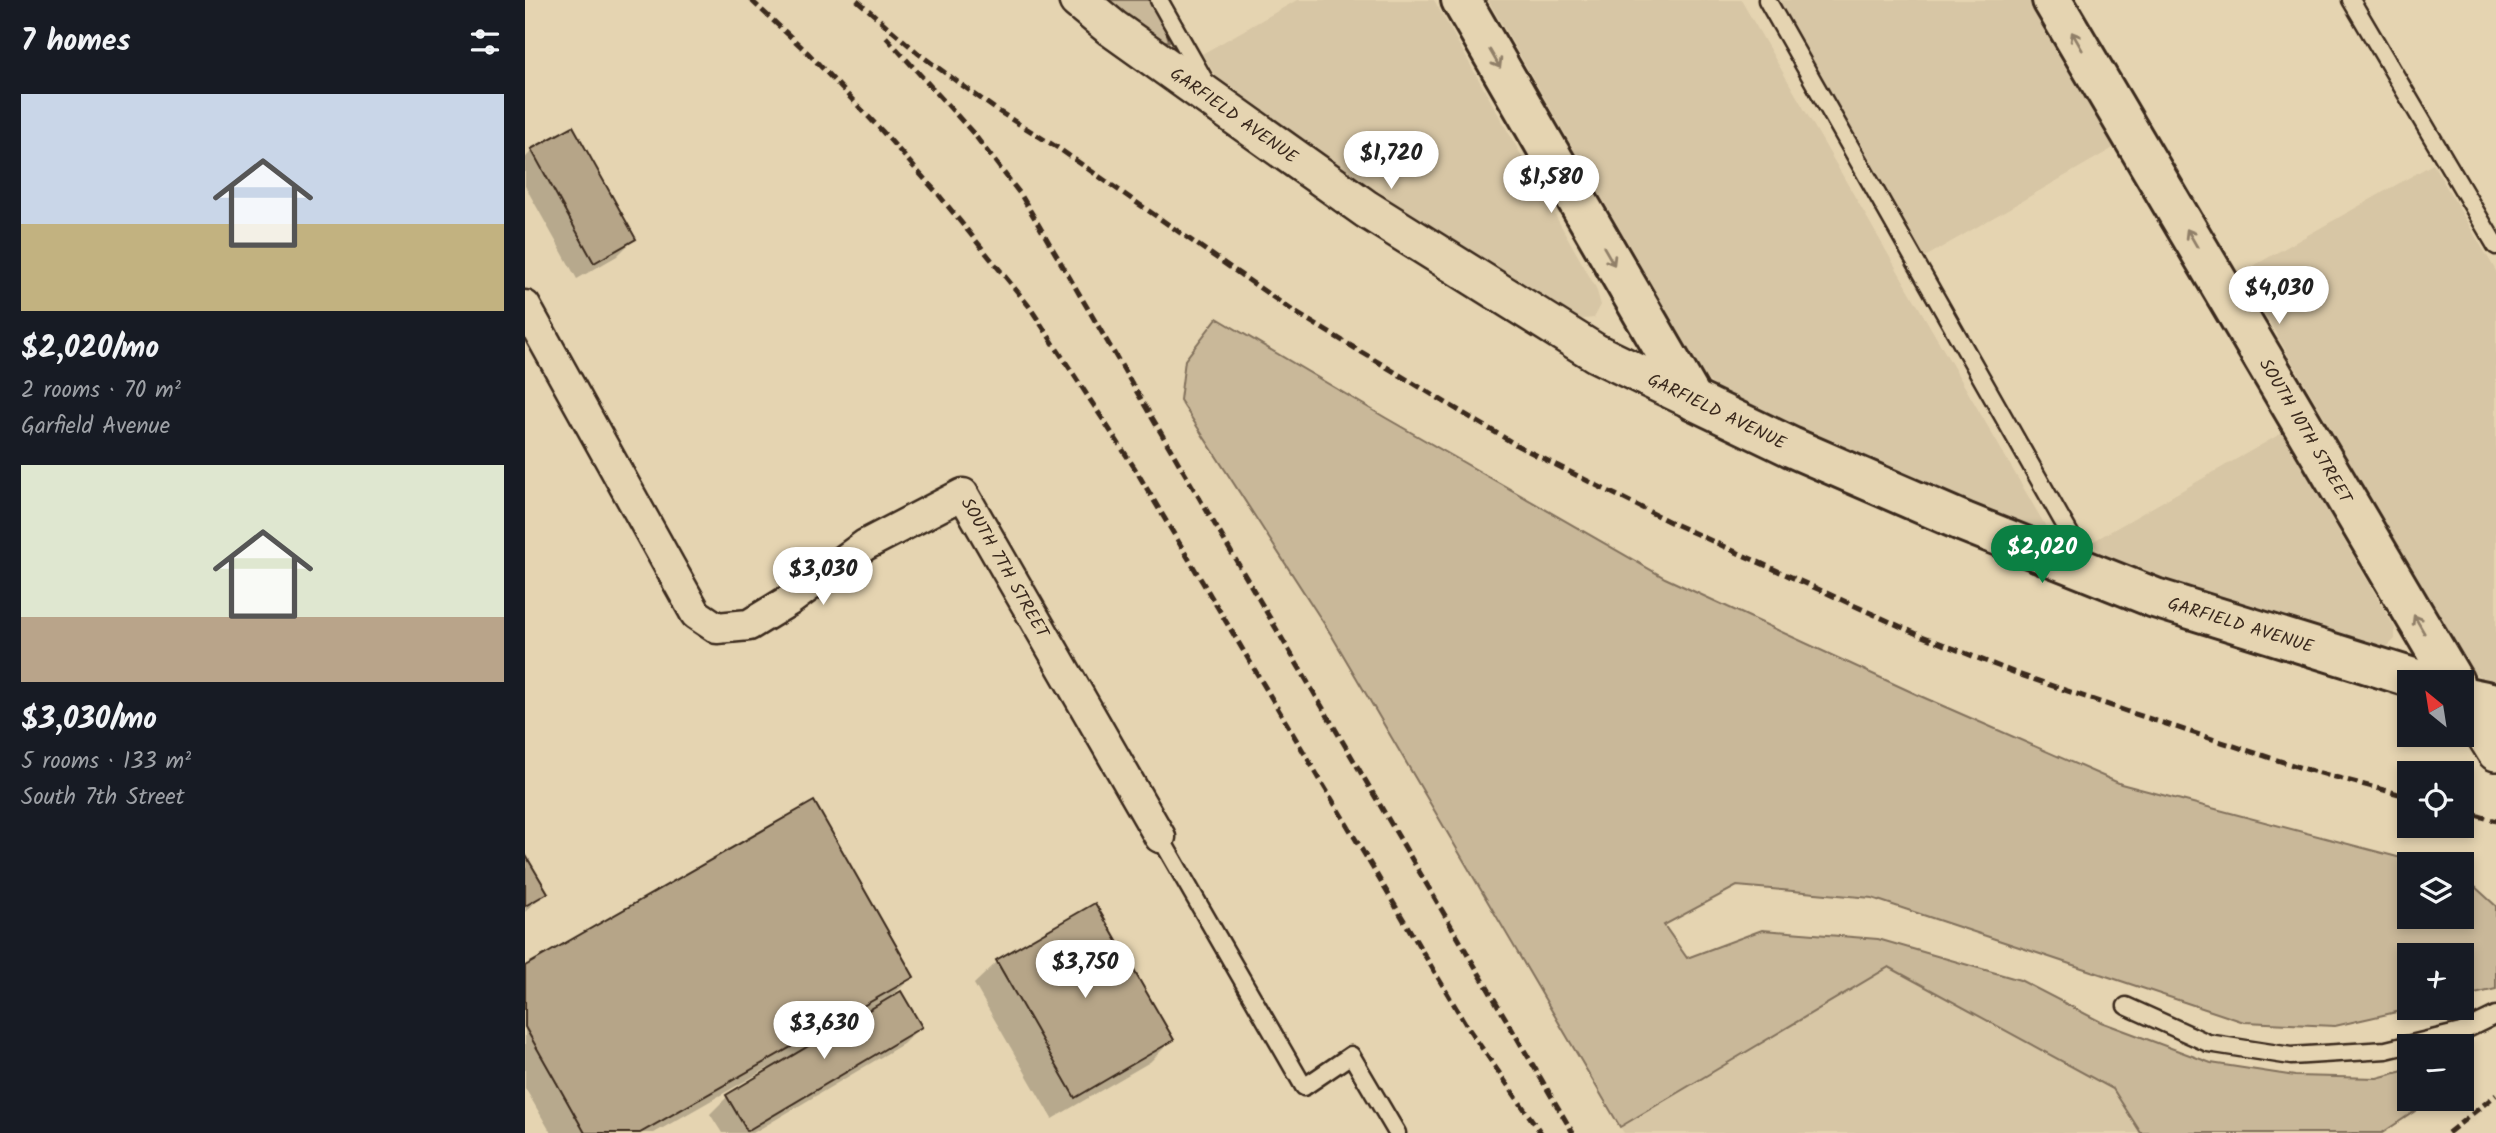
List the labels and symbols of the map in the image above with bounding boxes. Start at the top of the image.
one-way arrow [2069,32,2083,52]
one-way arrow [1489,48,1502,69]
street label: GARFIELD AVENUE [1163,61,1304,172]
pin: $1,720 [1334,132,1448,191]
pin: $1,580 [1494,156,1608,215]
one-way arrow [2185,228,2199,248]
one-way arrow [1602,245,1616,265]
pin: $4,030 [2222,266,2336,326]
street label: SOUTH 10TH STREET [2250,353,2360,511]
street label: GARFIELD AVENUE [1642,366,1791,459]
street label: SOUTH 7TH STREET [952,493,1057,645]
pin: $2,020 [1985,526,2099,585]
pin: $3,030 [766,548,880,607]
street label: GARFIELD AVENUE [2164,590,2317,662]
one-way arrow [2412,614,2426,634]
north arrow [2397,670,2475,747]
pin: $3,750 [1028,940,1142,1000]
pin: $3,630 [767,1002,881,1061]

